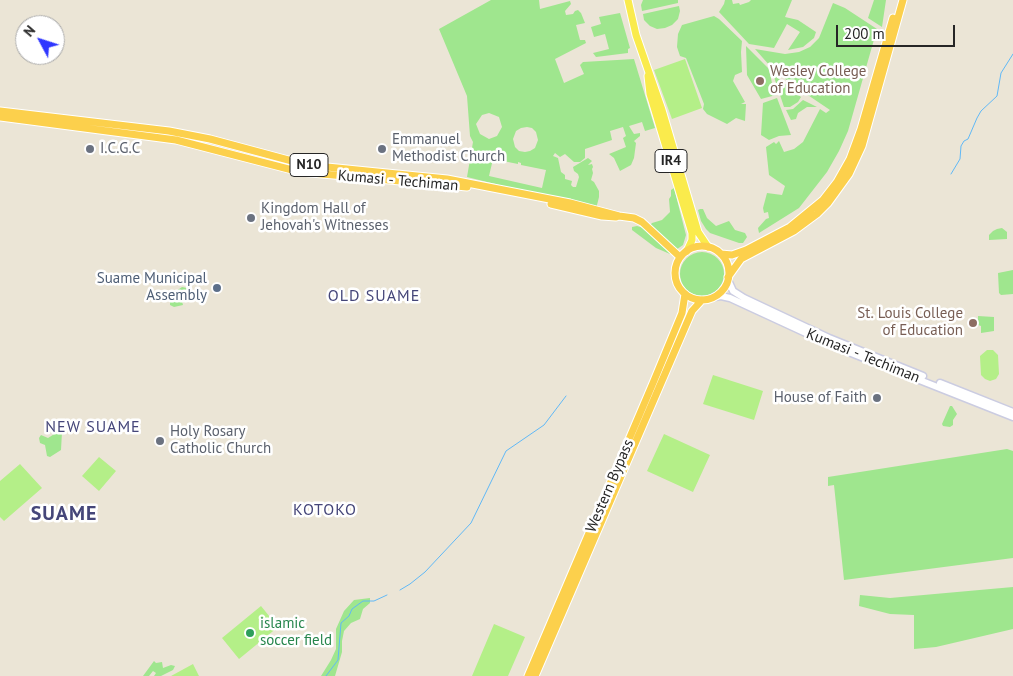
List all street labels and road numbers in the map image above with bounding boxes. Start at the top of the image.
road number: IR4 [655,150,687,172]
road number: N10 [290,154,328,176]
street label: Kumasi - Techiman [337,167,459,195]
street label: Kumasi - Techiman [804,325,922,387]
street label: Western Bypass [582,437,638,535]

